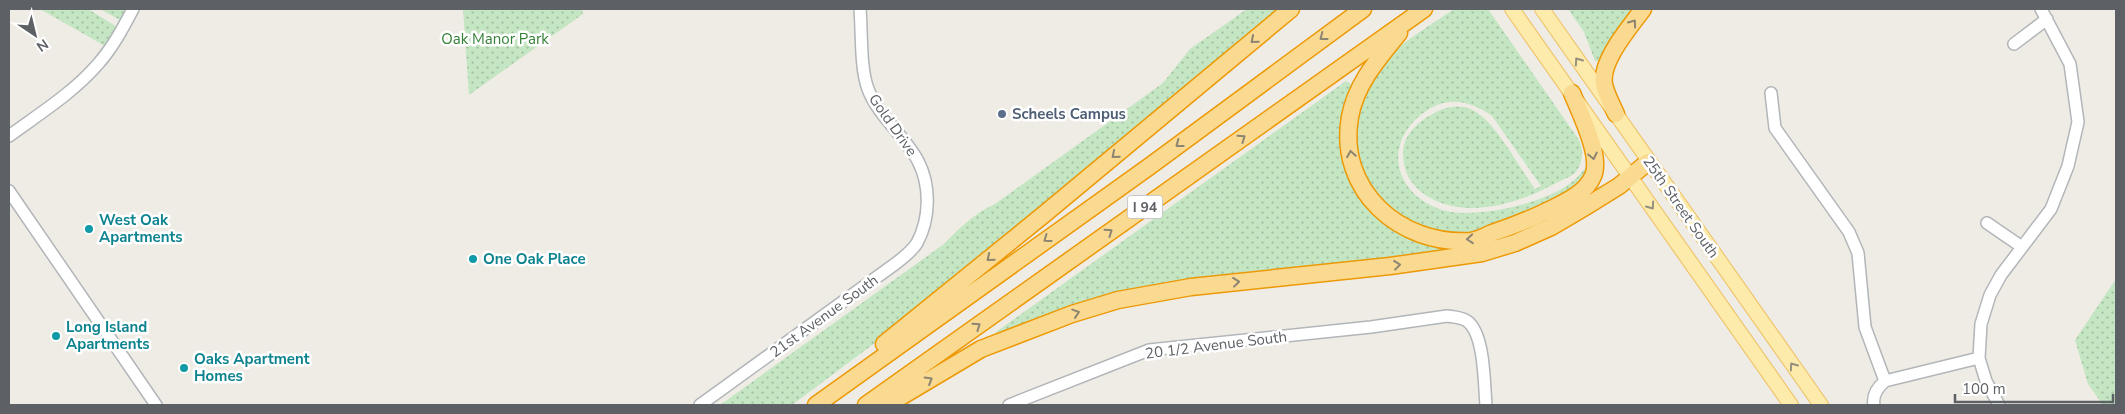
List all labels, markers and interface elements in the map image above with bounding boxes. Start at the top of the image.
north arrow [10,10,60,60]
one-way arrow [1627,19,1636,29]
park label: Oak Manor Park [441,29,549,49]
one-way arrow [1319,31,1329,40]
text: N [32,34,52,56]
one-way arrow [1251,34,1260,43]
one-way arrow [1575,57,1584,67]
street label: Gold Drive [864,90,922,160]
place label: Scheels Campus [1012,104,1126,124]
marker: Scheels Campus [996,108,1008,120]
one-way arrow [1236,135,1246,144]
one-way arrow [1175,138,1185,147]
one-way arrow [1112,149,1121,158]
one-way arrow [1346,150,1356,159]
one-way arrow [1587,151,1598,160]
street label: 25th Street South [1638,152,1724,262]
road number: I 94 [1128,196,1162,218]
one-way arrow [1645,200,1654,210]
place label: West Oak Apartments [99,210,183,247]
marker: West Oak Apartments [83,223,95,235]
one-way arrow [1103,229,1113,238]
one-way arrow [1465,233,1473,244]
one-way arrow [1044,234,1053,242]
place label: One Oak Place [483,249,586,269]
marker: One Oak Place [467,253,479,265]
one-way arrow [987,253,996,261]
one-way arrow [1393,260,1401,271]
street label: 21st Avenue South [766,270,882,362]
one-way arrow [1232,277,1240,288]
one-way arrow [1072,308,1080,318]
place label: Long Island Apartments [66,317,150,354]
one-way arrow [971,323,980,332]
street label: 20 1/2 Avenue South [1144,326,1288,364]
marker: Long Island Apartments [50,330,62,342]
place label: Oaks Apartment Homes [194,349,310,386]
marker: Oaks Apartment Homes [178,362,190,374]
one-way arrow [1790,362,1799,371]
scale bar [1955,372,2112,404]
one-way arrow [924,377,933,387]
text: 100 m [1962,379,2006,399]

